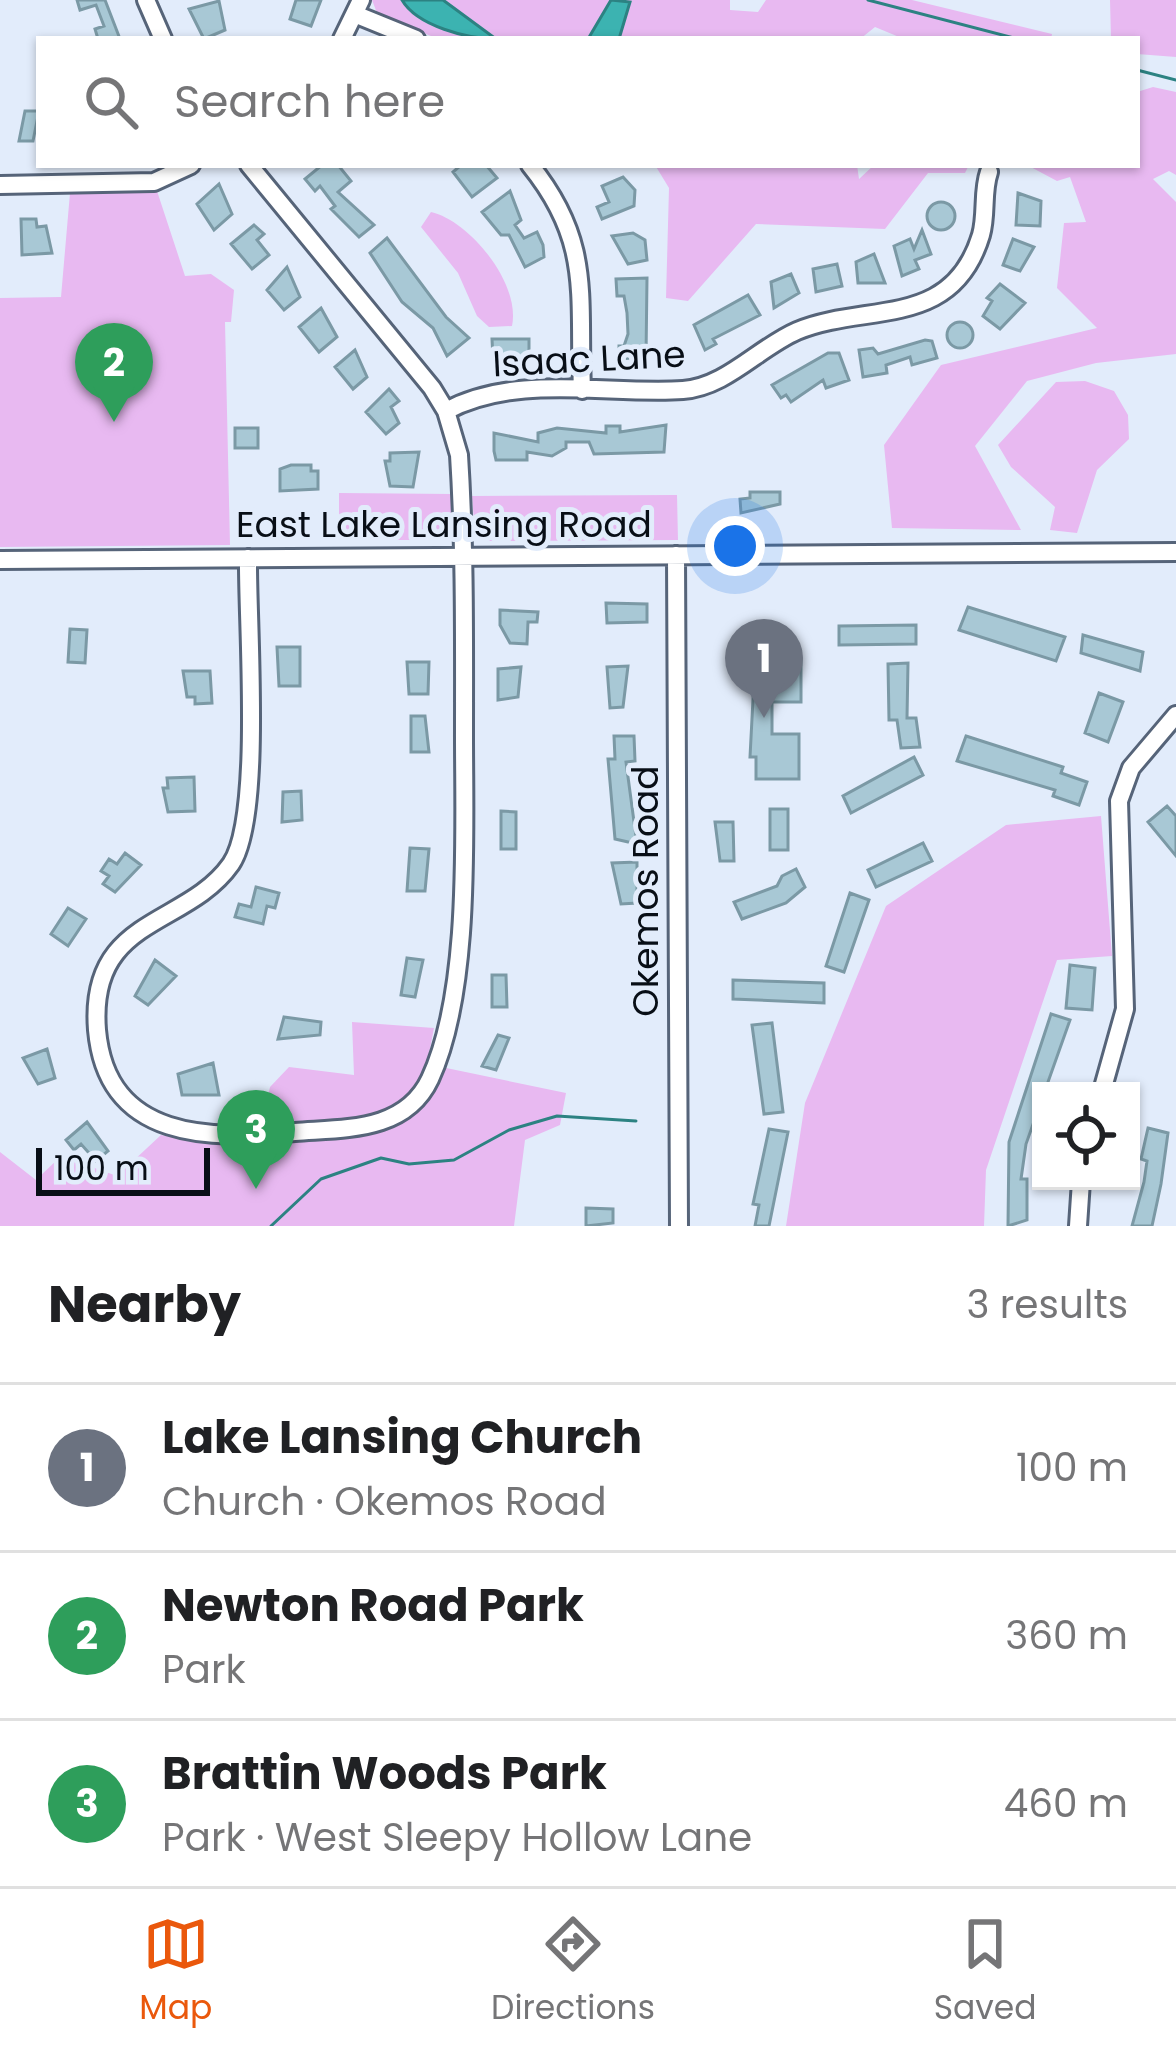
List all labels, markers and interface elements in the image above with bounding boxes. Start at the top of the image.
search box [36,36,1140,168]
icon: search [78,69,144,135]
text: Search here [174,70,445,133]
pin: 2 [75,323,153,422]
street label: Isaac Lane [491,328,687,390]
street label: East Lake Lansing Road [236,499,652,550]
your location [705,516,765,576]
pin: 1 [725,619,803,718]
street label: Okemos Road [620,765,671,1017]
map controls [1032,1082,1140,1190]
button: locate [1032,1082,1140,1190]
pin: 3 [217,1090,295,1189]
scale bar [36,1142,210,1195]
text: 100 m [54,1145,149,1192]
text: Nearby [48,1268,241,1340]
text: 3 results [966,1277,1128,1332]
text: Lake Lansing Church [162,1406,642,1469]
text: 1 [80,1440,94,1495]
text: 100 m [1016,1440,1128,1495]
text: Church · Okemos Road [162,1474,607,1529]
text: Newton Road Park [162,1574,584,1637]
text: 2 [76,1608,98,1663]
text: 360 m [1005,1608,1128,1663]
text: Park [162,1642,246,1697]
text: Brattin Woods Park [162,1742,607,1805]
text: 3 [75,1776,99,1831]
text: 460 m [1004,1776,1128,1831]
text: Park · West Sleepy Hollow Lane [162,1810,752,1865]
tab: Map [139,1911,212,2033]
tab: Directions [491,1911,655,2033]
tab: Saved [934,1911,1037,2033]

